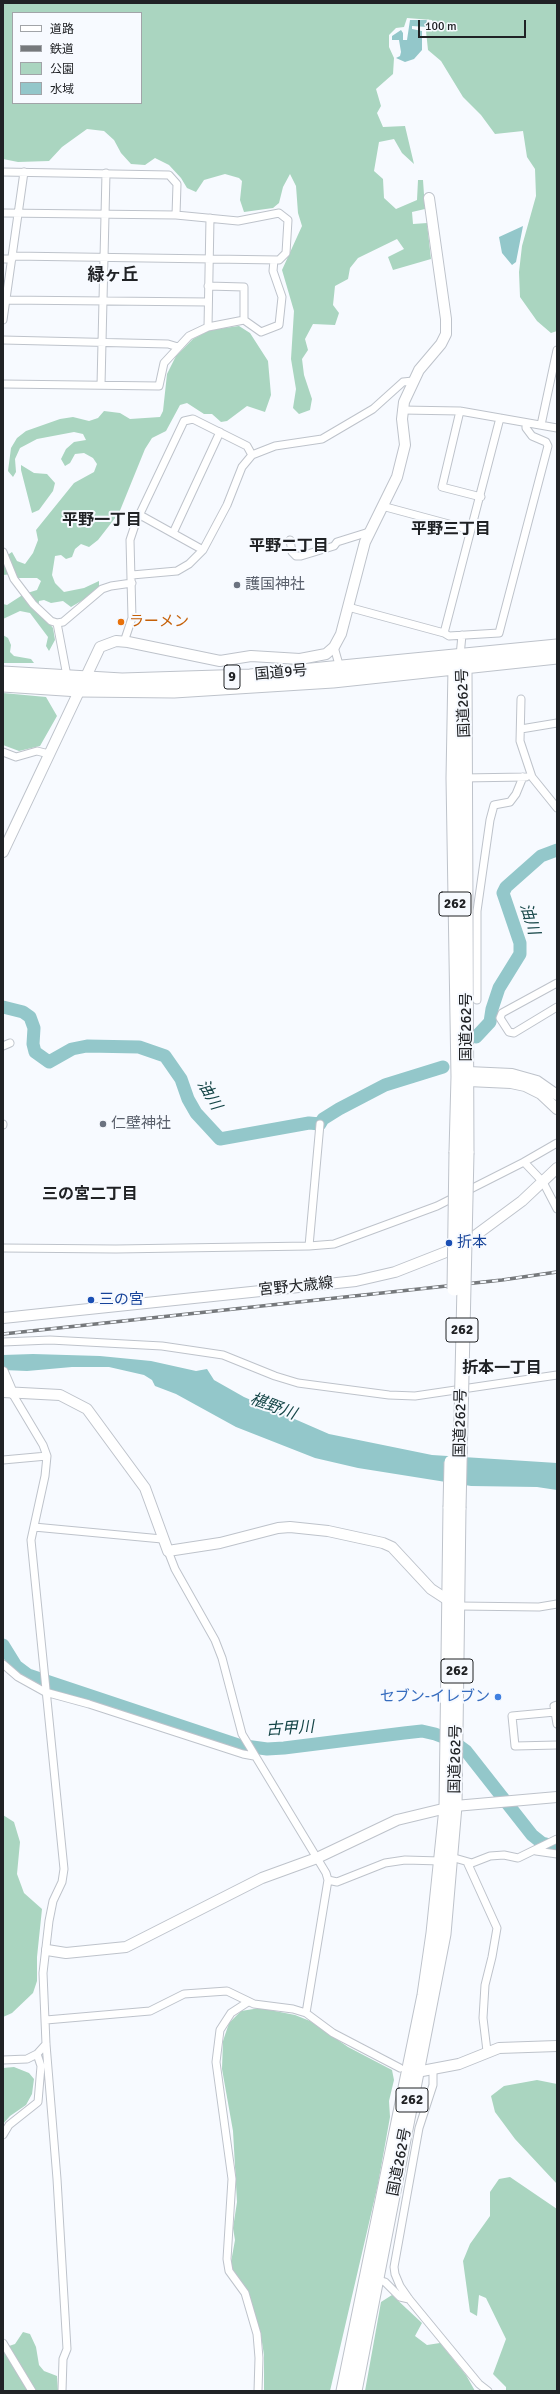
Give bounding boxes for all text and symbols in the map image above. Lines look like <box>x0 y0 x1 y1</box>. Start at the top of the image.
legend <box>12 12 142 104</box>
scale bar <box>420 12 528 38</box>
text: 100 m <box>425 19 457 34</box>
text: 道路 <box>50 22 74 37</box>
text: 鉄道 <box>50 42 74 57</box>
text: 公園 <box>50 62 74 77</box>
text: 水域 <box>50 82 74 97</box>
district label: 緑ヶ丘 <box>88 266 138 286</box>
district label: 平野一丁目 <box>62 511 142 531</box>
district label: 平野三丁目 <box>411 520 491 540</box>
district label: 平野二丁目 <box>249 537 329 557</box>
place label: 護国神社 <box>245 576 305 594</box>
marker: 護国神社 <box>232 580 242 590</box>
place label: ラーメン <box>129 613 189 631</box>
marker: ラーメン <box>116 617 126 627</box>
street label: 国道9号 <box>254 662 308 684</box>
road number: 9 <box>224 665 240 689</box>
street label: 国道262号 <box>454 668 474 738</box>
road number: 262 <box>439 892 471 916</box>
water label: 油川 <box>515 901 543 937</box>
street label: 国道262号 <box>458 992 476 1062</box>
water label: 油川 <box>193 1076 225 1114</box>
place label: 仁壁神社 <box>111 1115 171 1133</box>
marker: 仁壁神社 <box>98 1119 108 1129</box>
district label: 三の宮二丁目 <box>42 1185 138 1205</box>
place label: 折本 <box>457 1234 487 1252</box>
marker: 折本 <box>444 1238 454 1248</box>
street label: 宮野大歳線 <box>258 1274 334 1300</box>
place label: 三の宮 <box>99 1291 144 1309</box>
marker: 三の宮 <box>86 1295 96 1305</box>
road number: 262 <box>446 1318 478 1342</box>
district label: 折本一丁目 <box>462 1359 542 1379</box>
street label: 国道262号 <box>451 1388 471 1458</box>
water label: 椹野川 <box>247 1390 299 1424</box>
road number: 262 <box>441 1659 473 1683</box>
place label: セブン-イレブン <box>380 1688 490 1706</box>
marker: セブン-イレブン <box>493 1692 503 1702</box>
water label: 古甲川 <box>265 1718 315 1740</box>
street label: 国道262号 <box>446 1724 466 1794</box>
road number: 262 <box>396 2088 428 2112</box>
street label: 国道262号 <box>385 2126 415 2198</box>

